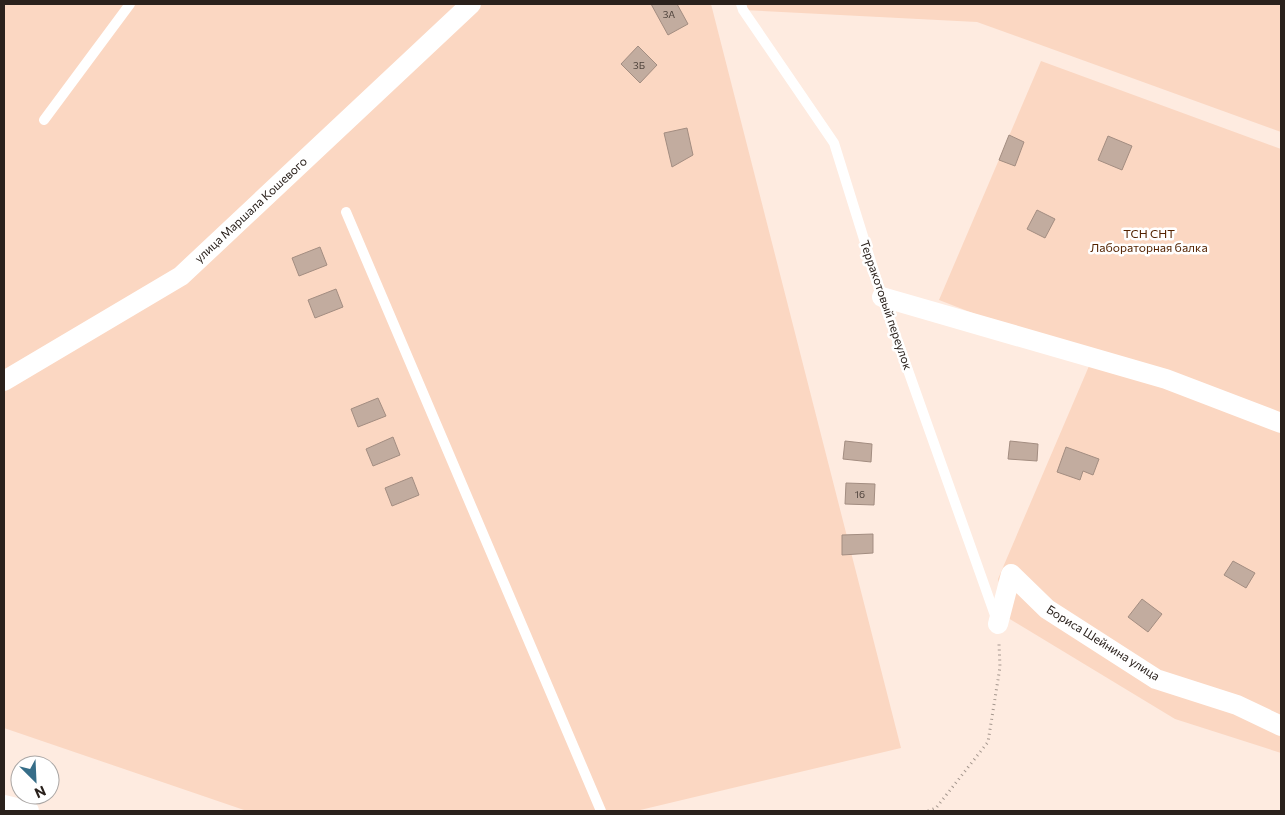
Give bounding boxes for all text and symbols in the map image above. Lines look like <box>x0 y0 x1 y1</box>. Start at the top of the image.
house number: 3А <box>663 8 675 20</box>
house number: 3Б <box>633 59 645 71</box>
street label: улица Маршала Кошевого <box>191 154 309 265</box>
park label: ТСН СНТ Лабораторная балка <box>1090 226 1208 254</box>
street label: Терракотовый переулок <box>858 238 916 372</box>
house number: 16 <box>855 488 865 500</box>
street label: Бориса Шейнина улица <box>1044 602 1163 683</box>
north arrow <box>10 755 60 805</box>
text: N <box>32 782 49 802</box>

